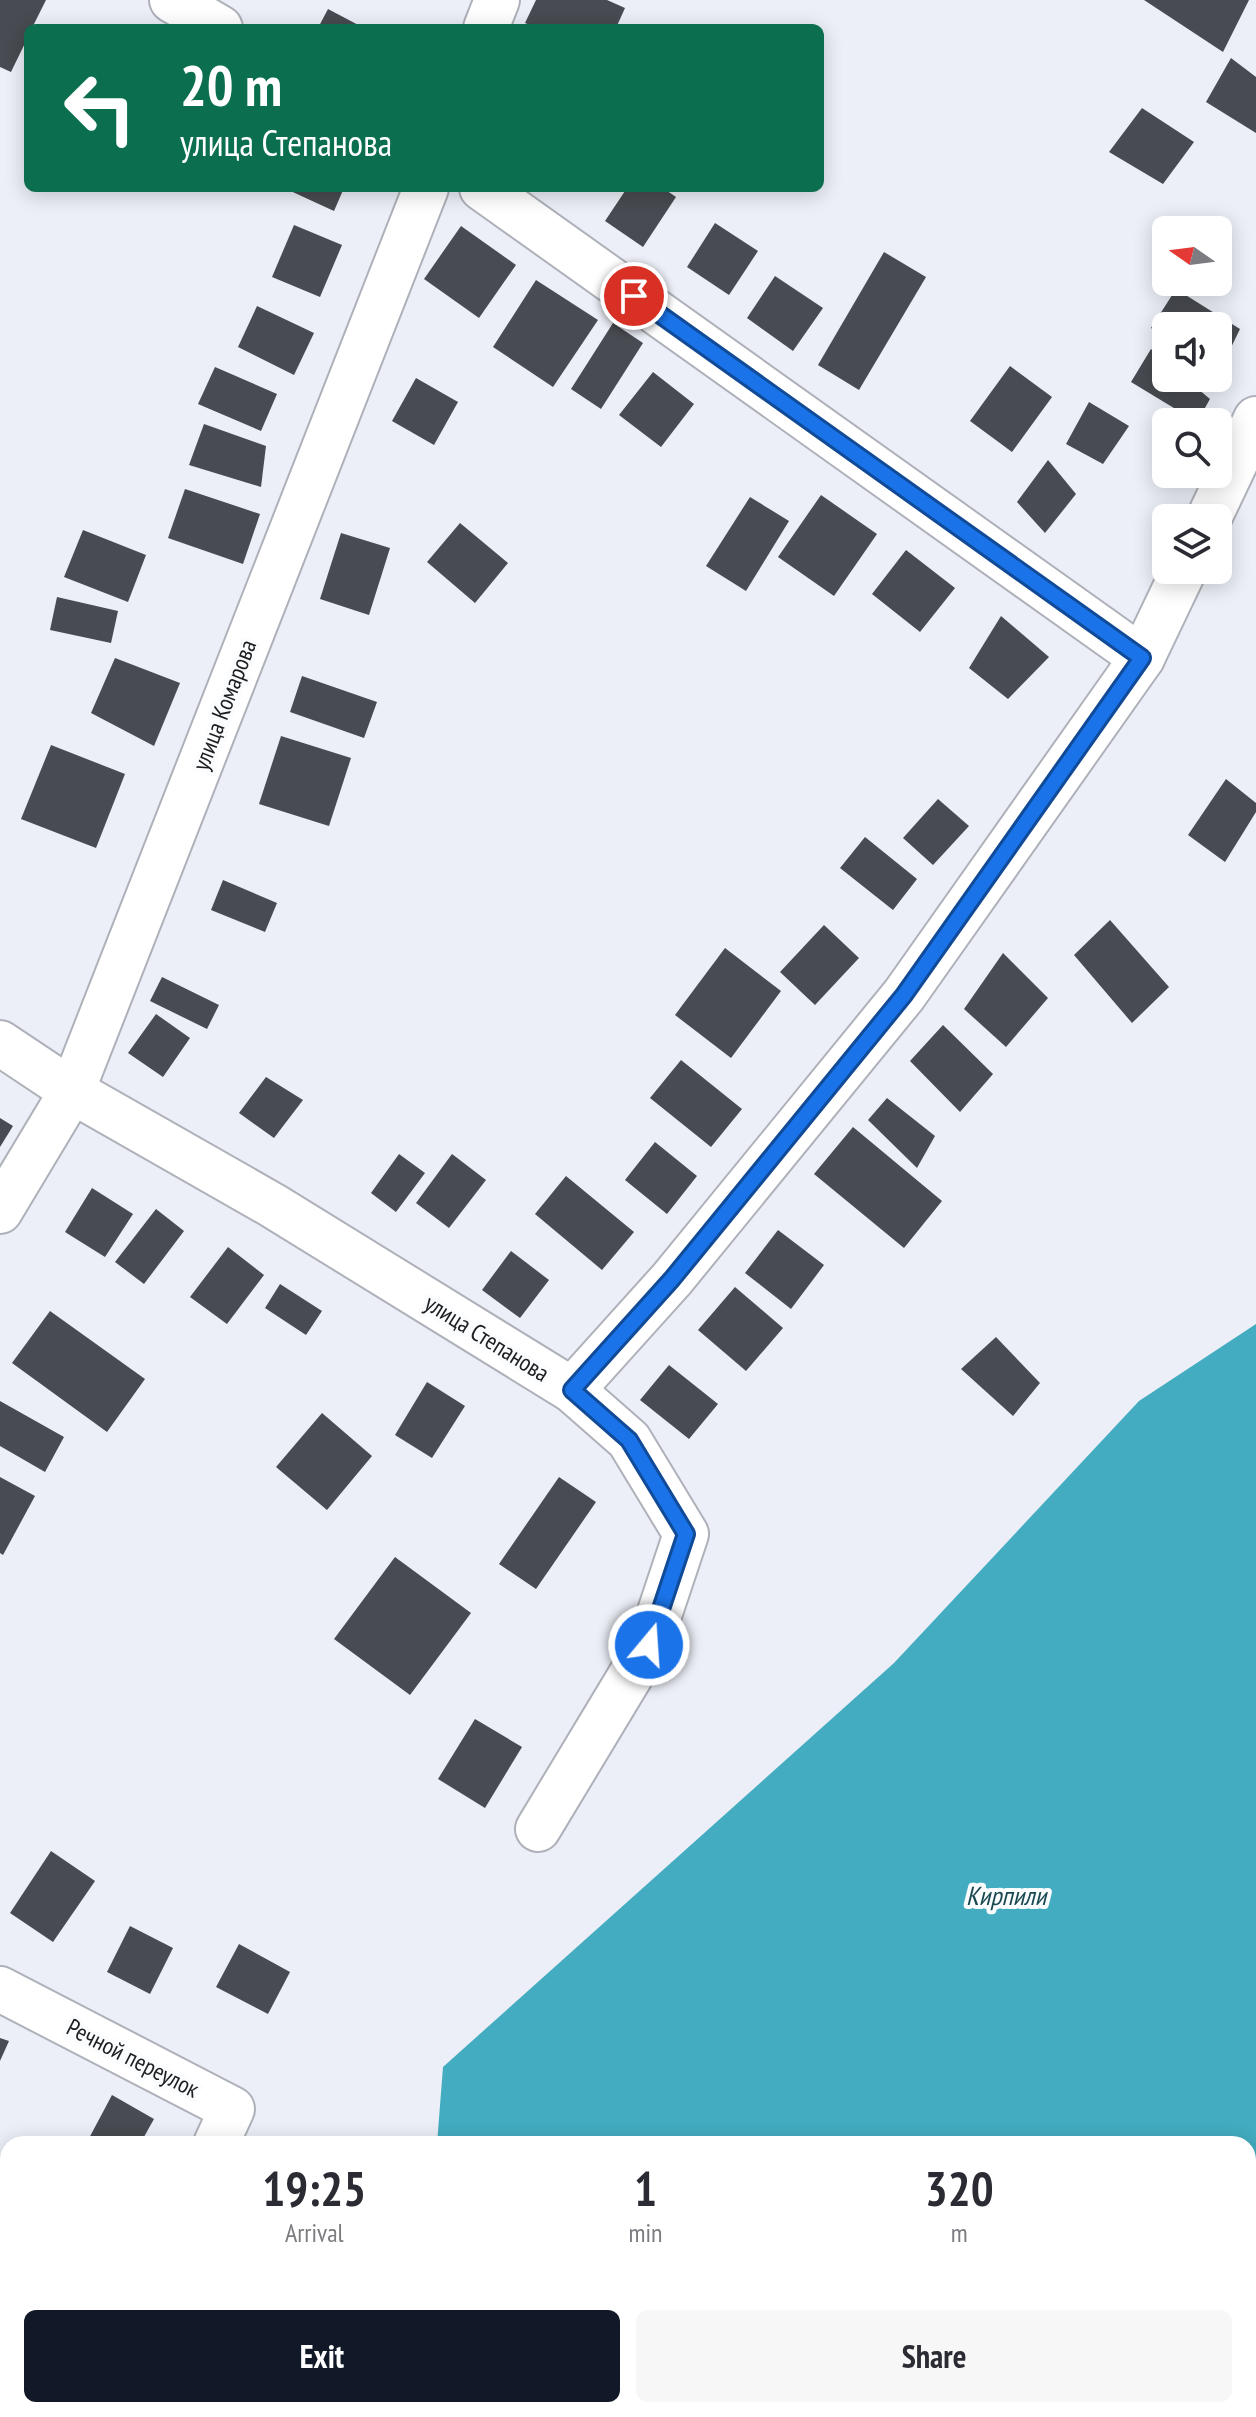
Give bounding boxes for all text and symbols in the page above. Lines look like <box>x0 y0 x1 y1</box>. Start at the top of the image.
text: 20 m <box>180 49 282 121</box>
icon: left <box>48 56 152 160</box>
text: улица Степанова <box>180 119 392 166</box>
north arrow <box>1152 216 1232 296</box>
map controls <box>1152 216 1232 584</box>
pin <box>600 262 668 330</box>
icon: arrive <box>612 274 656 318</box>
button: sound <box>1152 312 1232 392</box>
button: search <box>1152 408 1232 488</box>
button: layers <box>1152 504 1232 584</box>
street label: улица Комарова <box>185 635 263 775</box>
street label: улица Степанова <box>419 1287 555 1389</box>
position arrow <box>607 1603 691 1687</box>
water label: Кирпили <box>966 1879 1049 1912</box>
street label: Речной переулок <box>62 2011 205 2105</box>
text: 19:25 <box>262 2157 366 2219</box>
text: 1 <box>634 2157 657 2219</box>
text: 320 <box>925 2157 994 2219</box>
text: Arrival <box>285 2216 344 2249</box>
text: min <box>628 2216 662 2249</box>
text: m <box>951 2216 968 2249</box>
button: Exit <box>24 2310 620 2402</box>
button: Share <box>636 2310 1232 2402</box>

